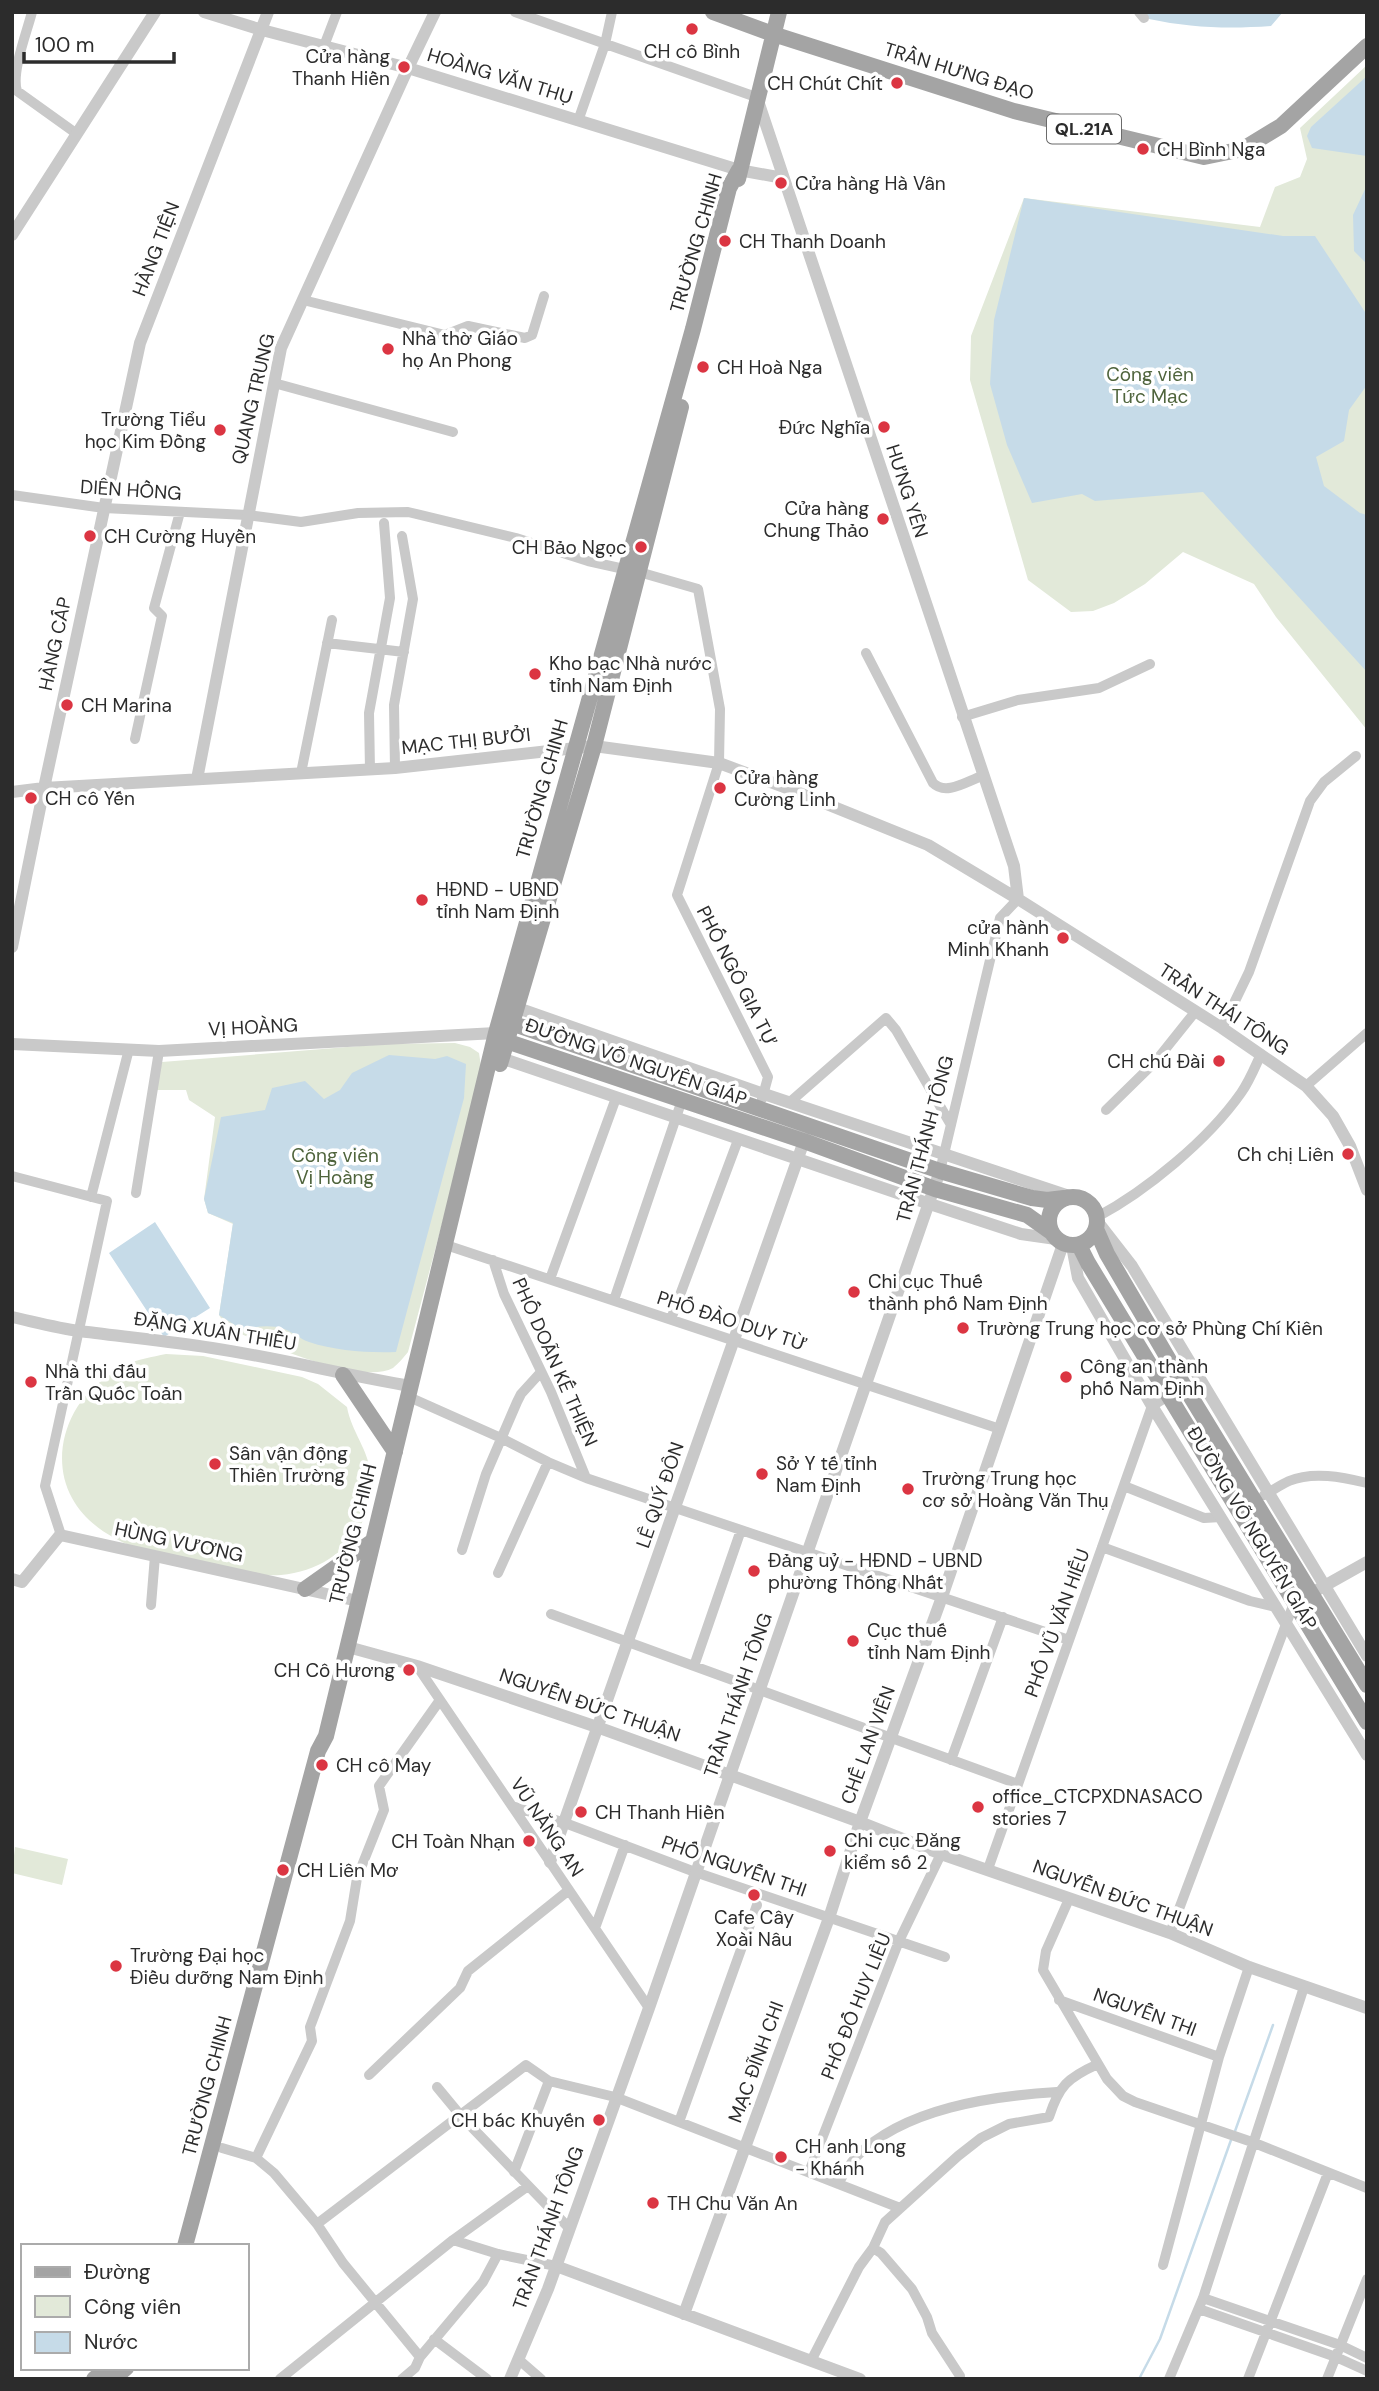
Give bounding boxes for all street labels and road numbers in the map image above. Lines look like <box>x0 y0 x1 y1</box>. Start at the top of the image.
street label: TRẦN HƯNG ĐẠO <box>881 36 1037 106</box>
street label: HOÀNG VĂN THỤ <box>424 42 576 110</box>
road number: QL.21A <box>1047 114 1121 144</box>
street label: TRƯỜNG CHINH <box>664 170 728 316</box>
street label: HÀNG TIỆN <box>127 198 185 300</box>
street label: QUANG TRUNG <box>226 331 280 467</box>
street label: HƯNG YÊN <box>880 441 934 541</box>
street label: DIÊN HỒNG <box>79 474 183 506</box>
street label: HÀNG CẤP <box>33 595 77 693</box>
street label: TRƯỜNG CHINH <box>510 716 574 862</box>
street label: MẠC THỊ BƯỞI <box>400 722 532 760</box>
street label: PHỐ NGÔ GIA TỰ <box>691 902 783 1050</box>
street label: TRẦN THÁI TÔNG <box>1154 957 1294 1061</box>
street label: VỊ HOÀNG <box>207 1012 299 1042</box>
street label: ĐƯỜNG VÕ NGUYÊN GIÁP <box>522 1012 750 1112</box>
street label: TRẦN THÁNH TÔNG <box>891 1053 959 1225</box>
street label: PHỐ DOÃN KẾ THIỆN <box>507 1274 603 1450</box>
street label: PHỐ ĐÀO DUY TỪ <box>654 1285 810 1357</box>
street label: ĐẶNG XUÂN THIỀU <box>132 1306 298 1356</box>
street label: ĐƯỜNG VÕ NGUYÊN GIÁP <box>1181 1422 1323 1634</box>
street label: LÊ QUÝ ĐÔN <box>630 1439 690 1551</box>
street label: TRƯỜNG CHINH <box>323 1461 383 1607</box>
street label: HÙNG VƯƠNG <box>112 1516 246 1568</box>
street label: PHỐ VŨ VĂN HIẾU <box>1019 1545 1095 1701</box>
street label: TRẦN THÁNH TÔNG <box>698 1609 778 1781</box>
street label: NGUYỄN ĐỨC THUẬN <box>496 1662 684 1748</box>
street label: CHẾ LAN VIÊN <box>835 1682 901 1808</box>
street label: VŨ NĂNG AN <box>505 1773 589 1881</box>
street label: PHỐ NGUYỄN THI <box>658 1829 810 1903</box>
street label: NGUYỄN ĐỨC THUẬN <box>1029 1854 1217 1942</box>
street label: PHỐ ĐỖ HUY LIÊU <box>815 1929 897 2083</box>
street label: NGUYỄN THI <box>1090 1982 1200 2042</box>
street label: MẠC ĐĨNH CHI <box>722 1998 790 2126</box>
street label: TRƯỜNG CHINH <box>176 2013 238 2159</box>
street label: TRẦN THÁNH TÔNG <box>507 2143 589 2313</box>

